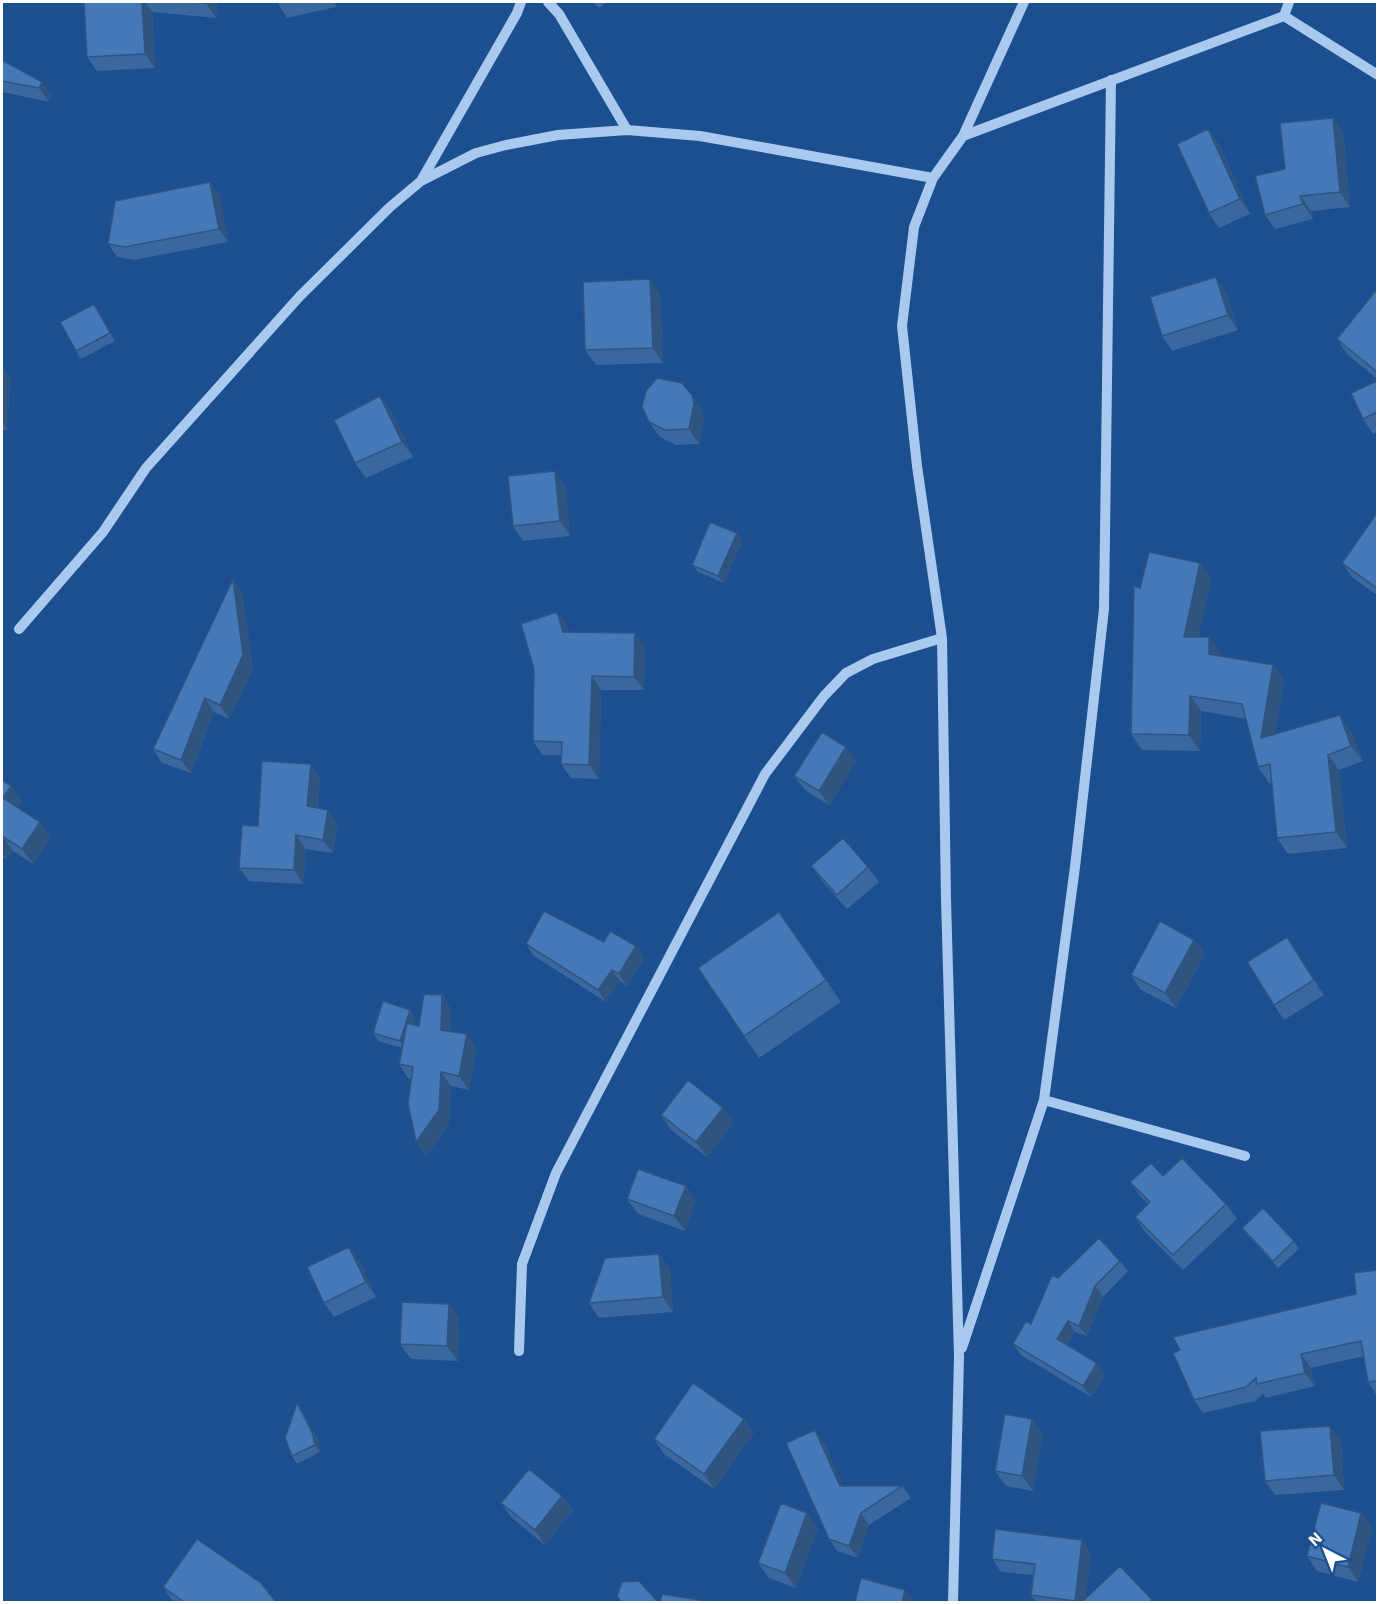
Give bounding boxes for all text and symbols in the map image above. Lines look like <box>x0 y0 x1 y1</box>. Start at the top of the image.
north arrow <box>1295 1520 1355 1580</box>
text: N <box>1304 1528 1326 1550</box>

